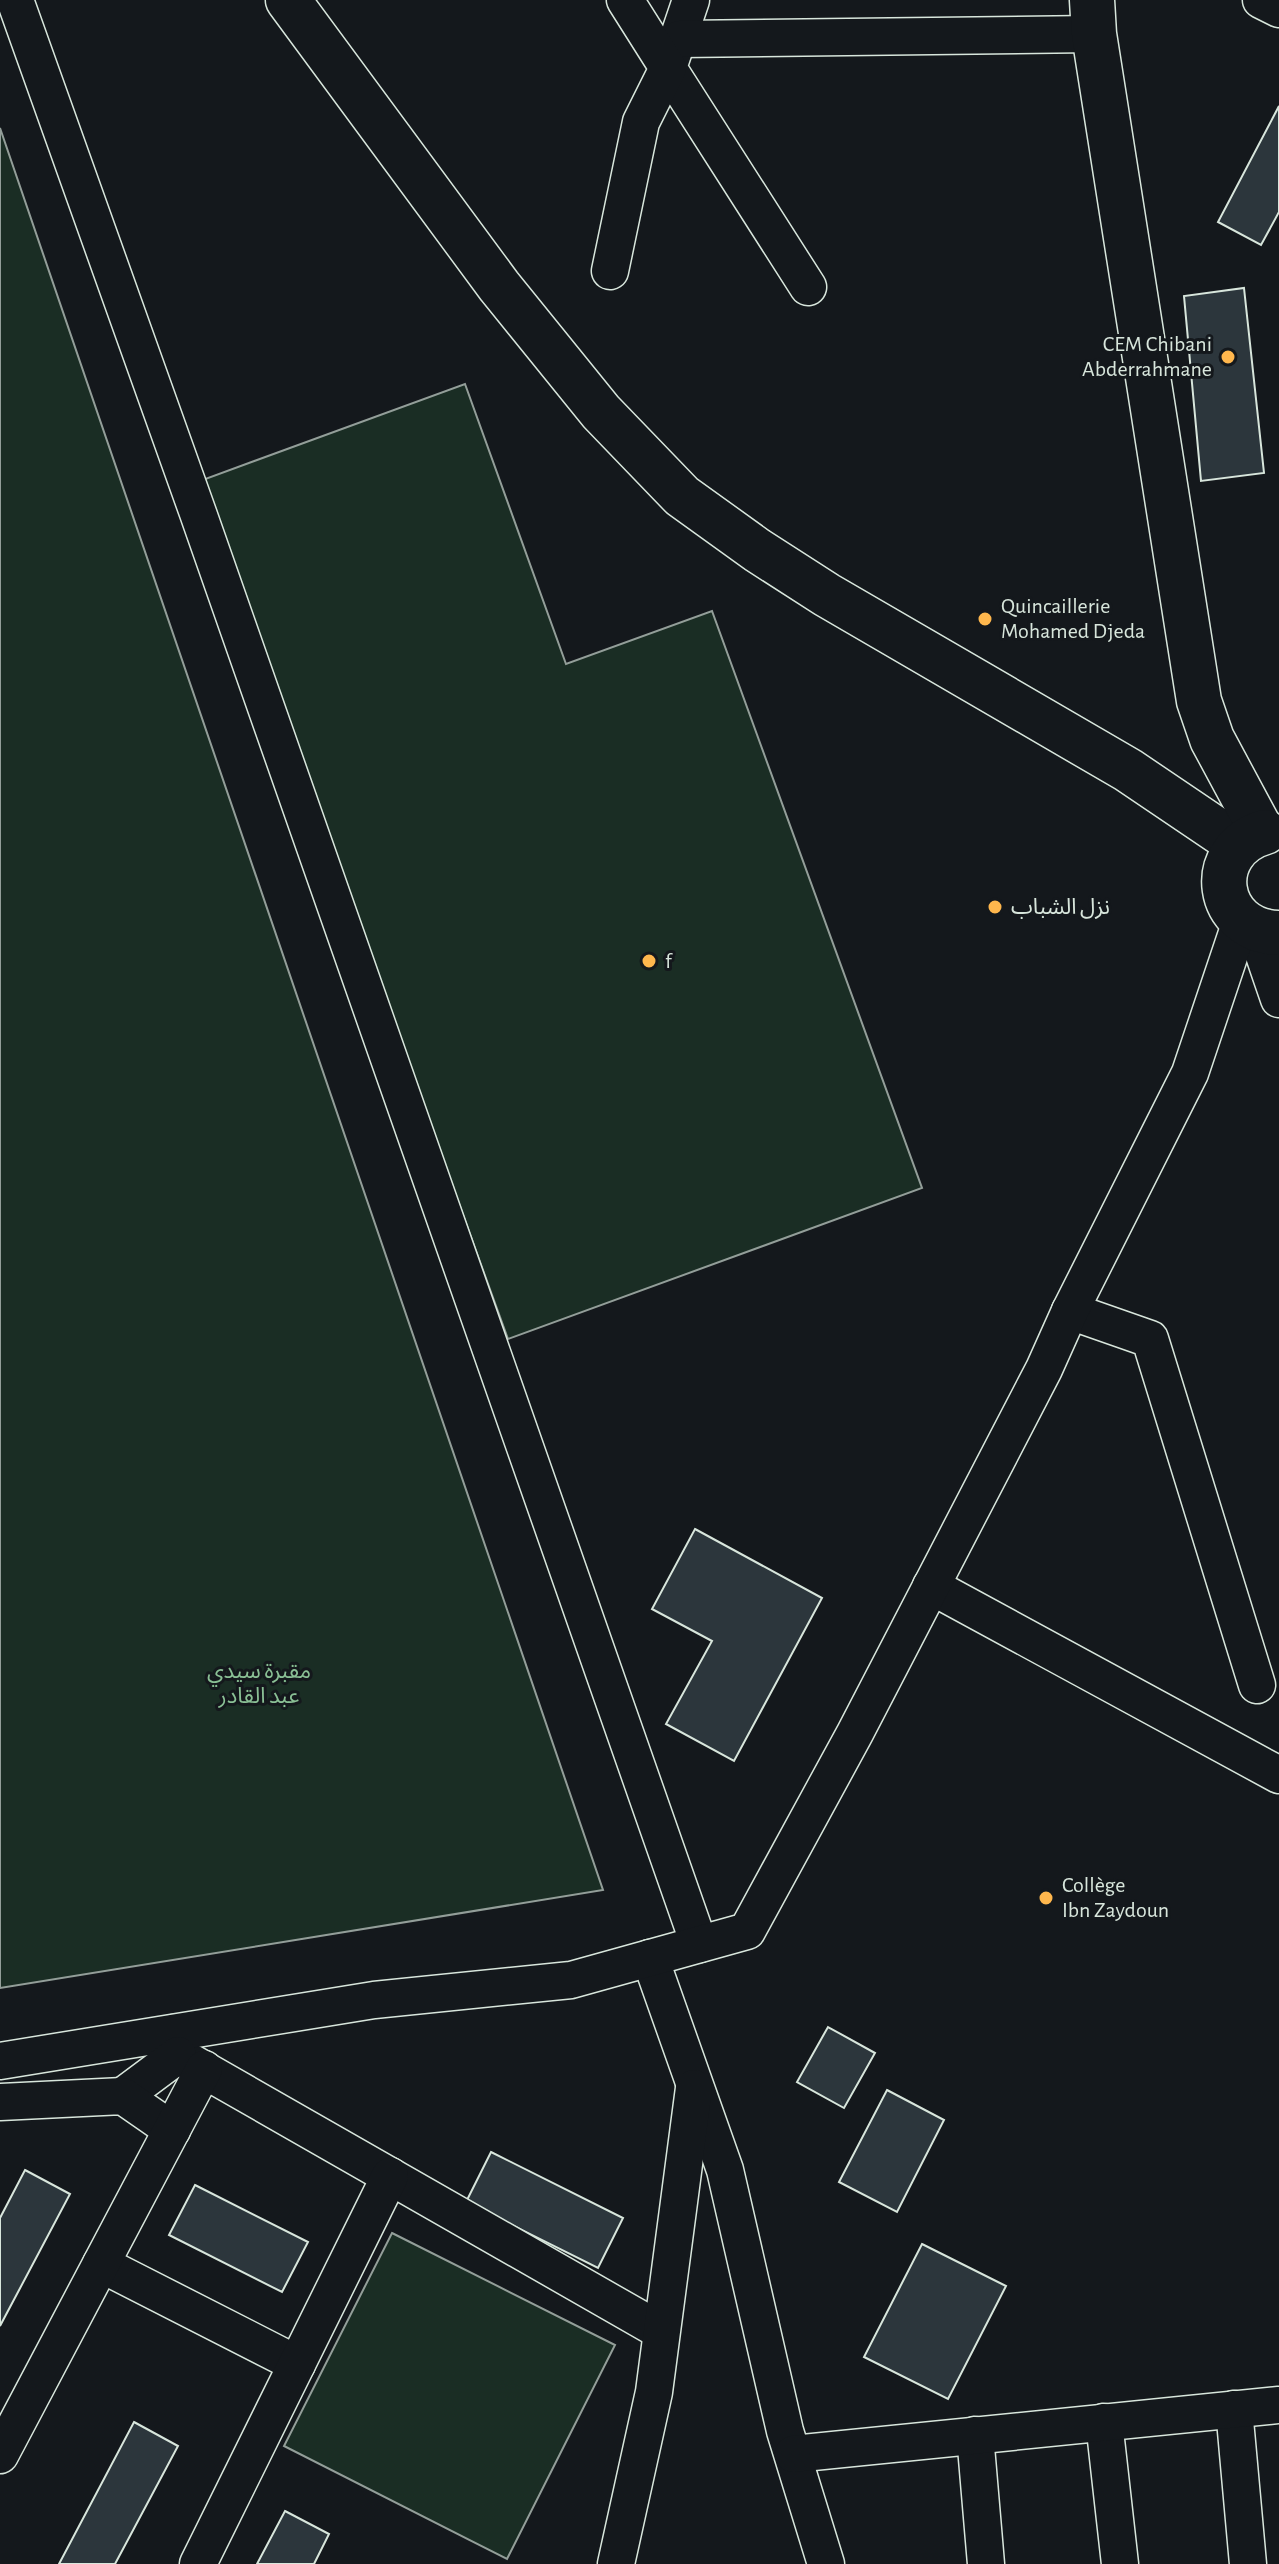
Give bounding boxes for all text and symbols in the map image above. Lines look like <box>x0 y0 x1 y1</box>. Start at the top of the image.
place label: CEM Chibani Abderrahmane <box>1082 333 1212 380</box>
marker: CEM Chibani Abderrahmane <box>1219 348 1237 366</box>
place label: Quincaillerie Mohamed Djeda <box>1001 595 1145 642</box>
marker: Quincaillerie Mohamed Djeda <box>976 610 994 628</box>
place label: نزل الشباب <box>1011 896 1110 919</box>
marker: نزل الشباب <box>986 898 1004 916</box>
place label: f <box>665 950 673 972</box>
marker: f <box>640 952 658 970</box>
park label: مقبرة سيدي عبد القادر <box>207 1660 311 1709</box>
place label: Collège Ibn Zaydoun <box>1062 1874 1169 1921</box>
marker: Collège Ibn Zaydoun <box>1037 1889 1055 1907</box>

